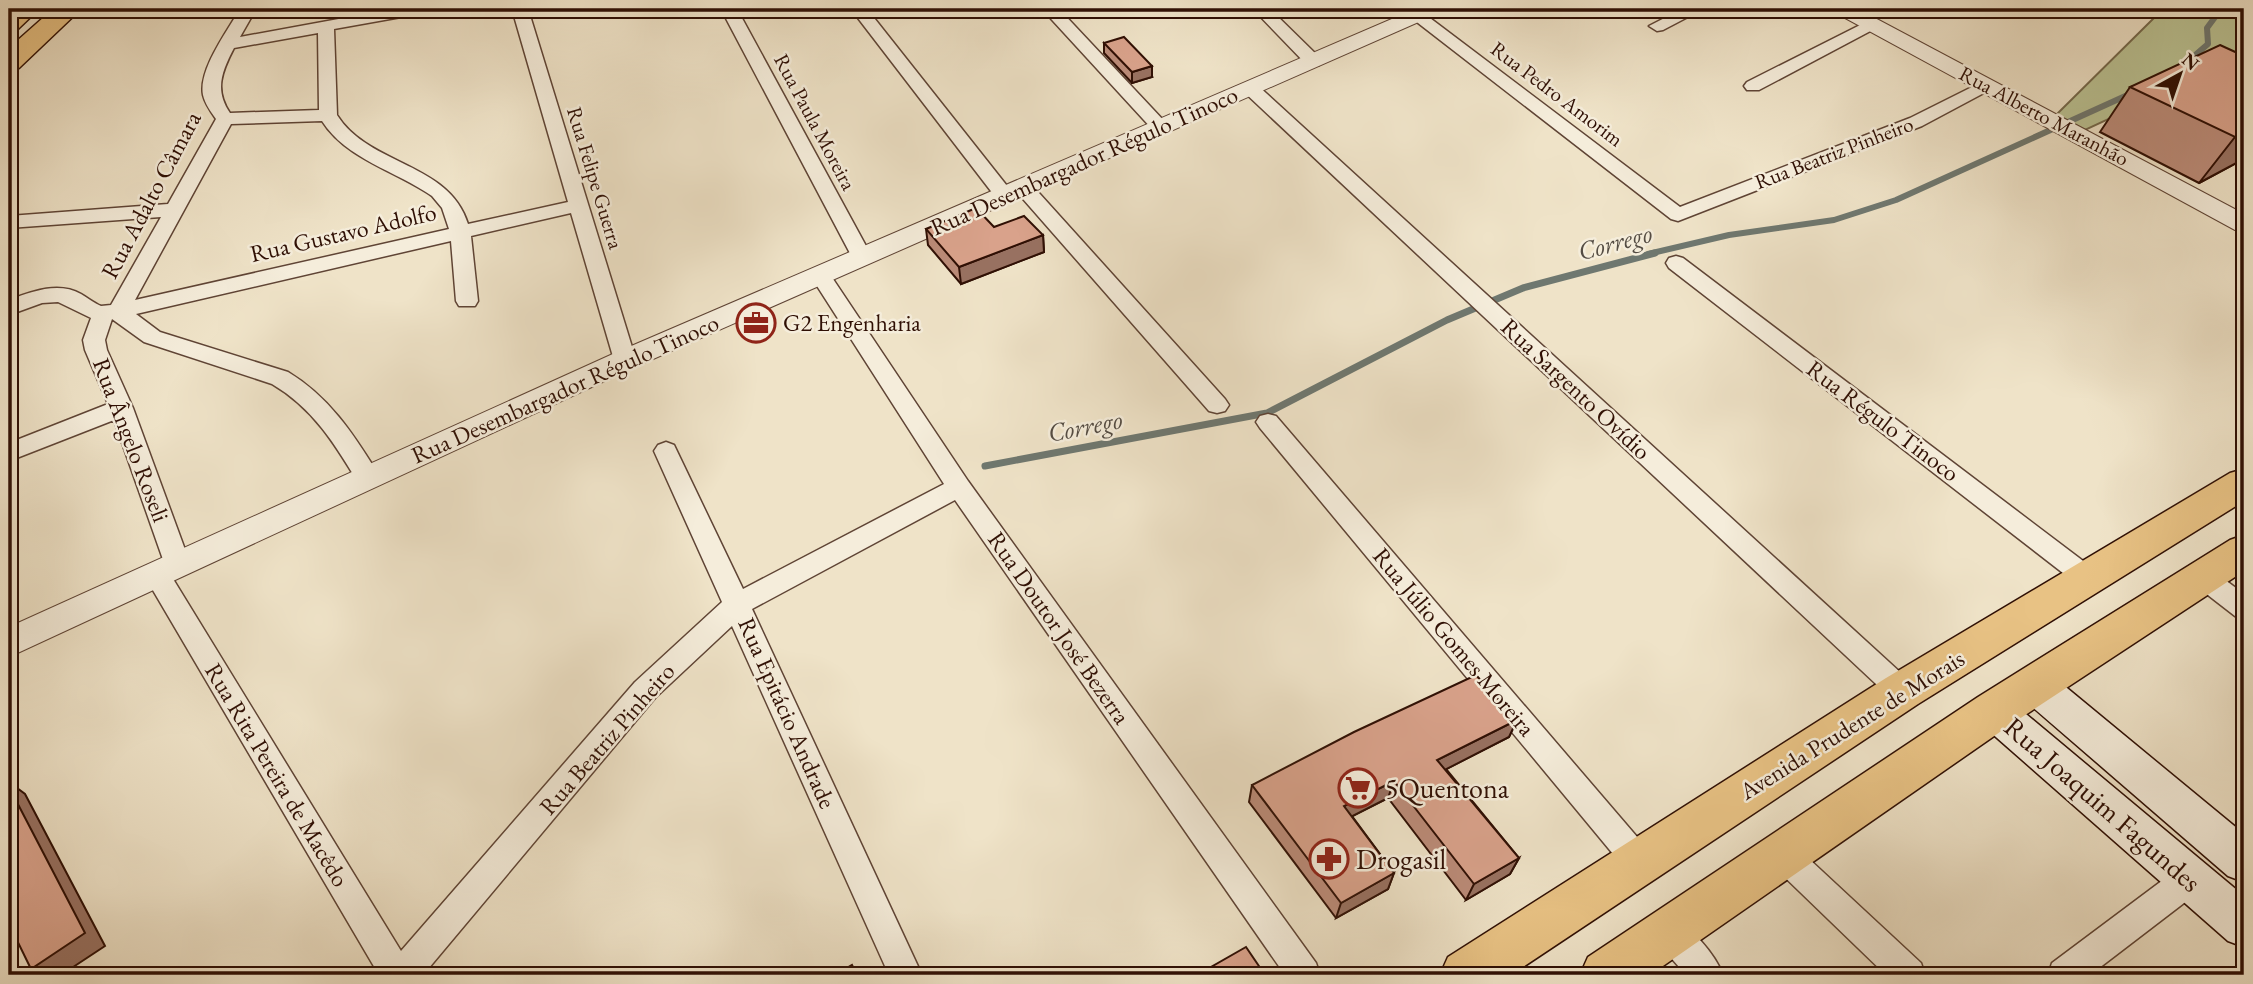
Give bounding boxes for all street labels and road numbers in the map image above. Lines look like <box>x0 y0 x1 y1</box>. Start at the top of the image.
street label: Rua Pedro Amorim <box>1486 35 1629 152</box>
street label: Rua Paula Moreira <box>768 49 863 195</box>
street label: Rua Alberto Maranhão <box>1955 59 2134 172</box>
street label: Rua Desembargador Régulo Tinoco <box>925 79 1242 243</box>
street label: Rua Felipe Guerra <box>561 103 630 253</box>
street label: Rua Adalto Câmara <box>93 105 208 284</box>
street label: Rua Beatriz Pinheiro <box>1751 110 1917 195</box>
street label: Rua Gustavo Adolfo <box>247 196 439 269</box>
street label: Rua Desembargador Régulo Tinoco <box>406 307 723 471</box>
street label: Rua Sargento Ovídio <box>1495 311 1658 466</box>
street label: Rua Ângelo Roseli <box>86 353 177 526</box>
street label: Rua Régulo Tinoco <box>1801 353 1966 488</box>
street label: Rua Doutor José Bezerra <box>981 525 1138 730</box>
street label: Rua Júlio Gomes Moreira <box>1366 541 1543 743</box>
street label: Rua Epitácio Andrade <box>731 612 844 813</box>
street label: Avenida Prudente de Morais <box>1733 643 1970 807</box>
street label: Rua Beatriz Pinheiro <box>532 656 681 821</box>
street label: Rua Rita Pereira de Macêdo <box>198 657 357 892</box>
street label: Rua Joaquim Fagundes <box>1997 709 2209 899</box>

